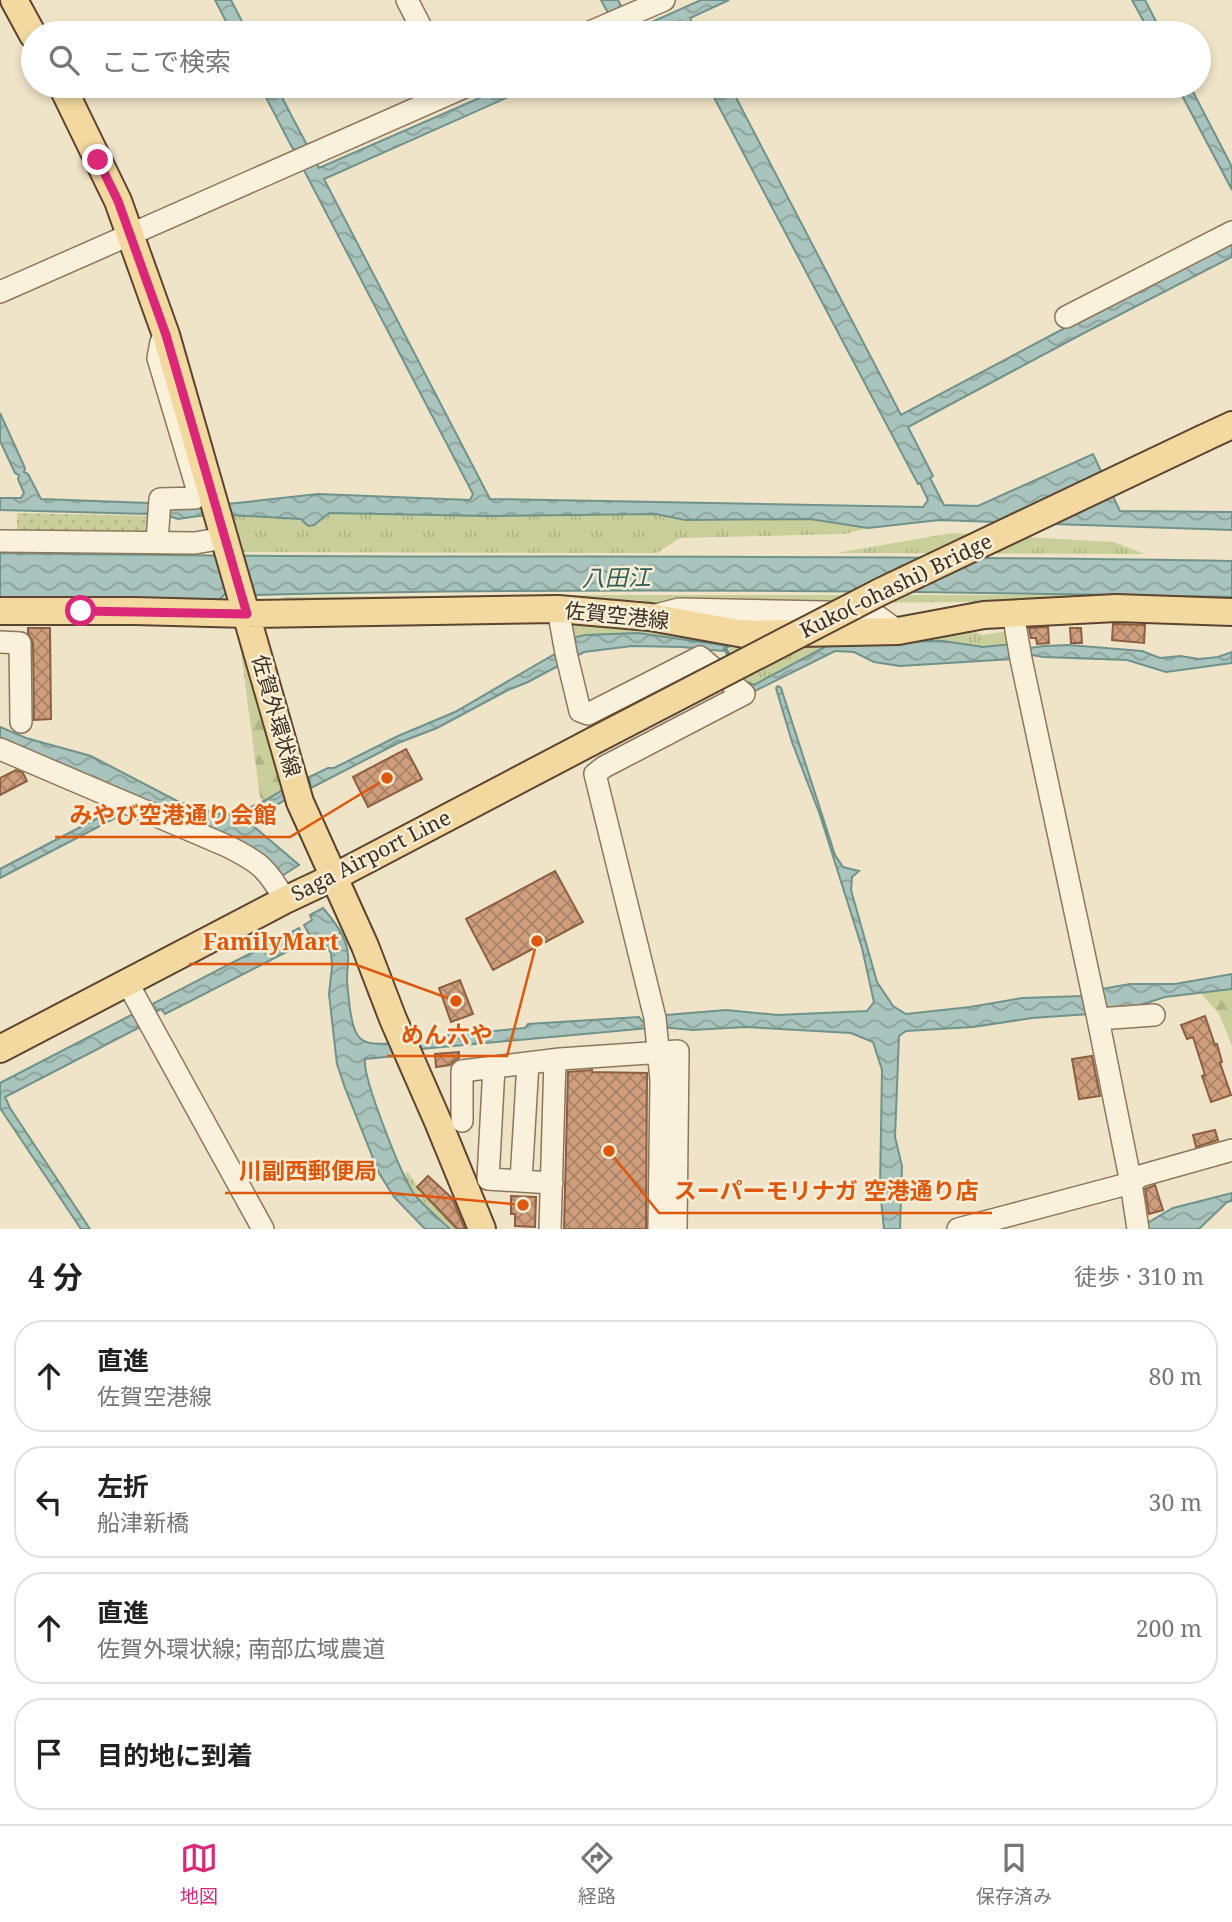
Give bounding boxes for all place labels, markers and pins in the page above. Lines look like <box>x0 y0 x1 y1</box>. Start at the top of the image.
callout: みやび空港通り会館 <box>55 793 290 837</box>
callout: FamilyMart <box>189 920 354 964</box>
callout: めん六や <box>387 1012 507 1056</box>
callout: 川副西郵便局 <box>225 1149 391 1193</box>
callout: スーパーモリナガ 空港通り店 <box>659 1169 992 1213</box>

